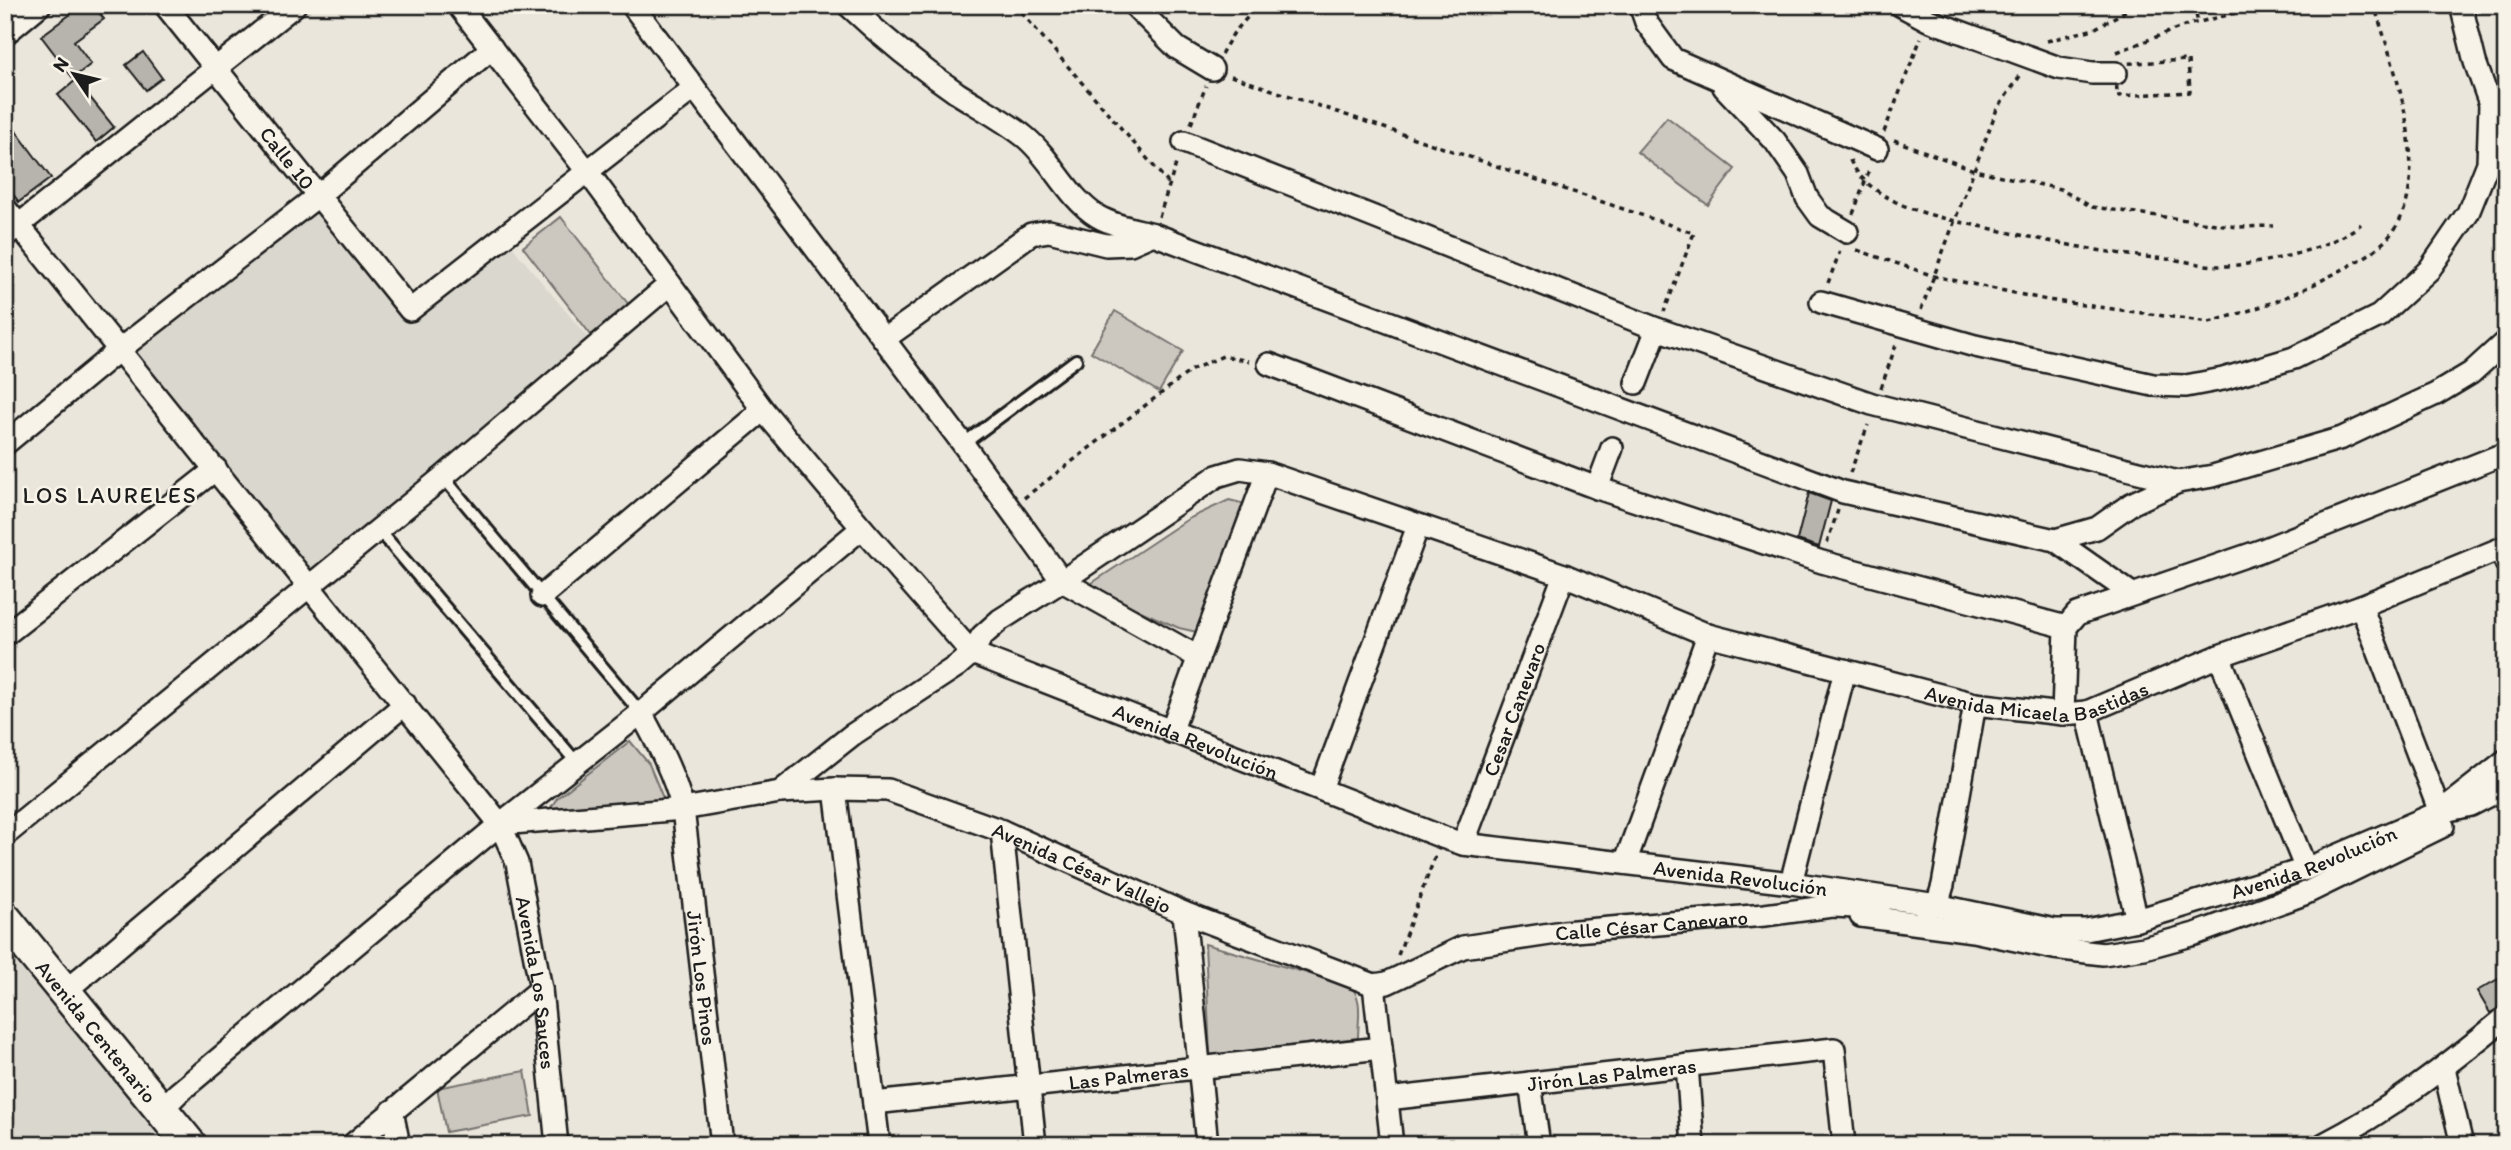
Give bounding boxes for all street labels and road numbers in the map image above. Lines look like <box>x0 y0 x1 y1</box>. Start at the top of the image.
street label: Calle 10 <box>255 121 321 194</box>
street label: Cesar Canevaro <box>1477 639 1550 780</box>
street label: Avenida Micaela Bastidas <box>1922 675 2152 727</box>
street label: Avenida Revolución <box>1110 697 1282 784</box>
street label: Avenida César Vallejo <box>989 816 1176 918</box>
street label: Avenida Revolución <box>2228 819 2400 904</box>
street label: Avenida Revolución <box>1652 854 1829 901</box>
street label: Avenida Los Sauces <box>511 894 562 1070</box>
street label: Calle César Canevaro <box>1553 904 1749 946</box>
street label: Jirón Los Pinos <box>682 909 723 1047</box>
street label: Avenida Centenario <box>31 955 163 1108</box>
street label: Jirón Las Palmeras <box>1526 1052 1697 1096</box>
street label: Las Palmeras <box>1067 1056 1190 1094</box>

